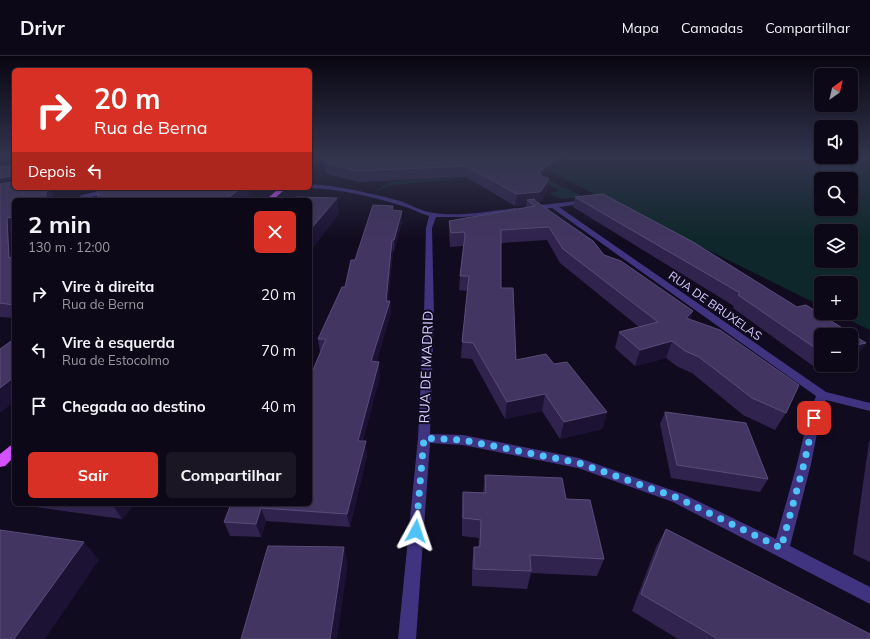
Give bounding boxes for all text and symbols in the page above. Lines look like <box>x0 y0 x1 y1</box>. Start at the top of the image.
text: Drivr <box>20 16 65 40</box>
text: Mapa <box>622 19 659 37</box>
text: Camadas <box>681 19 743 37</box>
text: Compartilhar <box>765 19 850 37</box>
north arrow <box>814 68 858 112</box>
map controls <box>814 68 858 372</box>
text: 20 m <box>94 81 160 116</box>
icon: right <box>28 84 80 136</box>
text: Rua de Berna <box>94 116 208 139</box>
button: sound <box>814 120 858 164</box>
icon: left <box>84 160 106 182</box>
text: Depois <box>28 162 76 181</box>
button: search <box>814 172 858 216</box>
text: 2 min <box>28 209 91 239</box>
button: close <box>254 211 296 253</box>
button: layers <box>814 224 858 268</box>
text: 130 m · 12:00 <box>28 239 110 255</box>
street label: RUA DE BRUXELAS <box>666 268 765 343</box>
button: + <box>814 276 858 320</box>
text: Vire à direita <box>62 277 154 296</box>
icon: right <box>28 283 50 305</box>
text: 20 m <box>261 285 296 304</box>
text: Rua de Berna <box>62 296 144 312</box>
street label: RUA DE MADRID <box>415 310 437 424</box>
button: − <box>814 328 858 372</box>
text: Vire à esquerda <box>62 333 175 352</box>
icon: left <box>28 339 50 361</box>
text: 70 m <box>261 341 296 360</box>
text: Rua de Estocolmo <box>62 352 169 368</box>
icon: arrive <box>28 395 50 417</box>
text: Chegada ao destino <box>62 397 206 416</box>
text: 40 m <box>261 397 296 416</box>
pin <box>797 401 831 435</box>
icon: arrive <box>803 407 825 429</box>
button: Sair <box>28 452 158 498</box>
button: Compartilhar <box>166 452 296 498</box>
position arrow <box>395 510 437 552</box>

